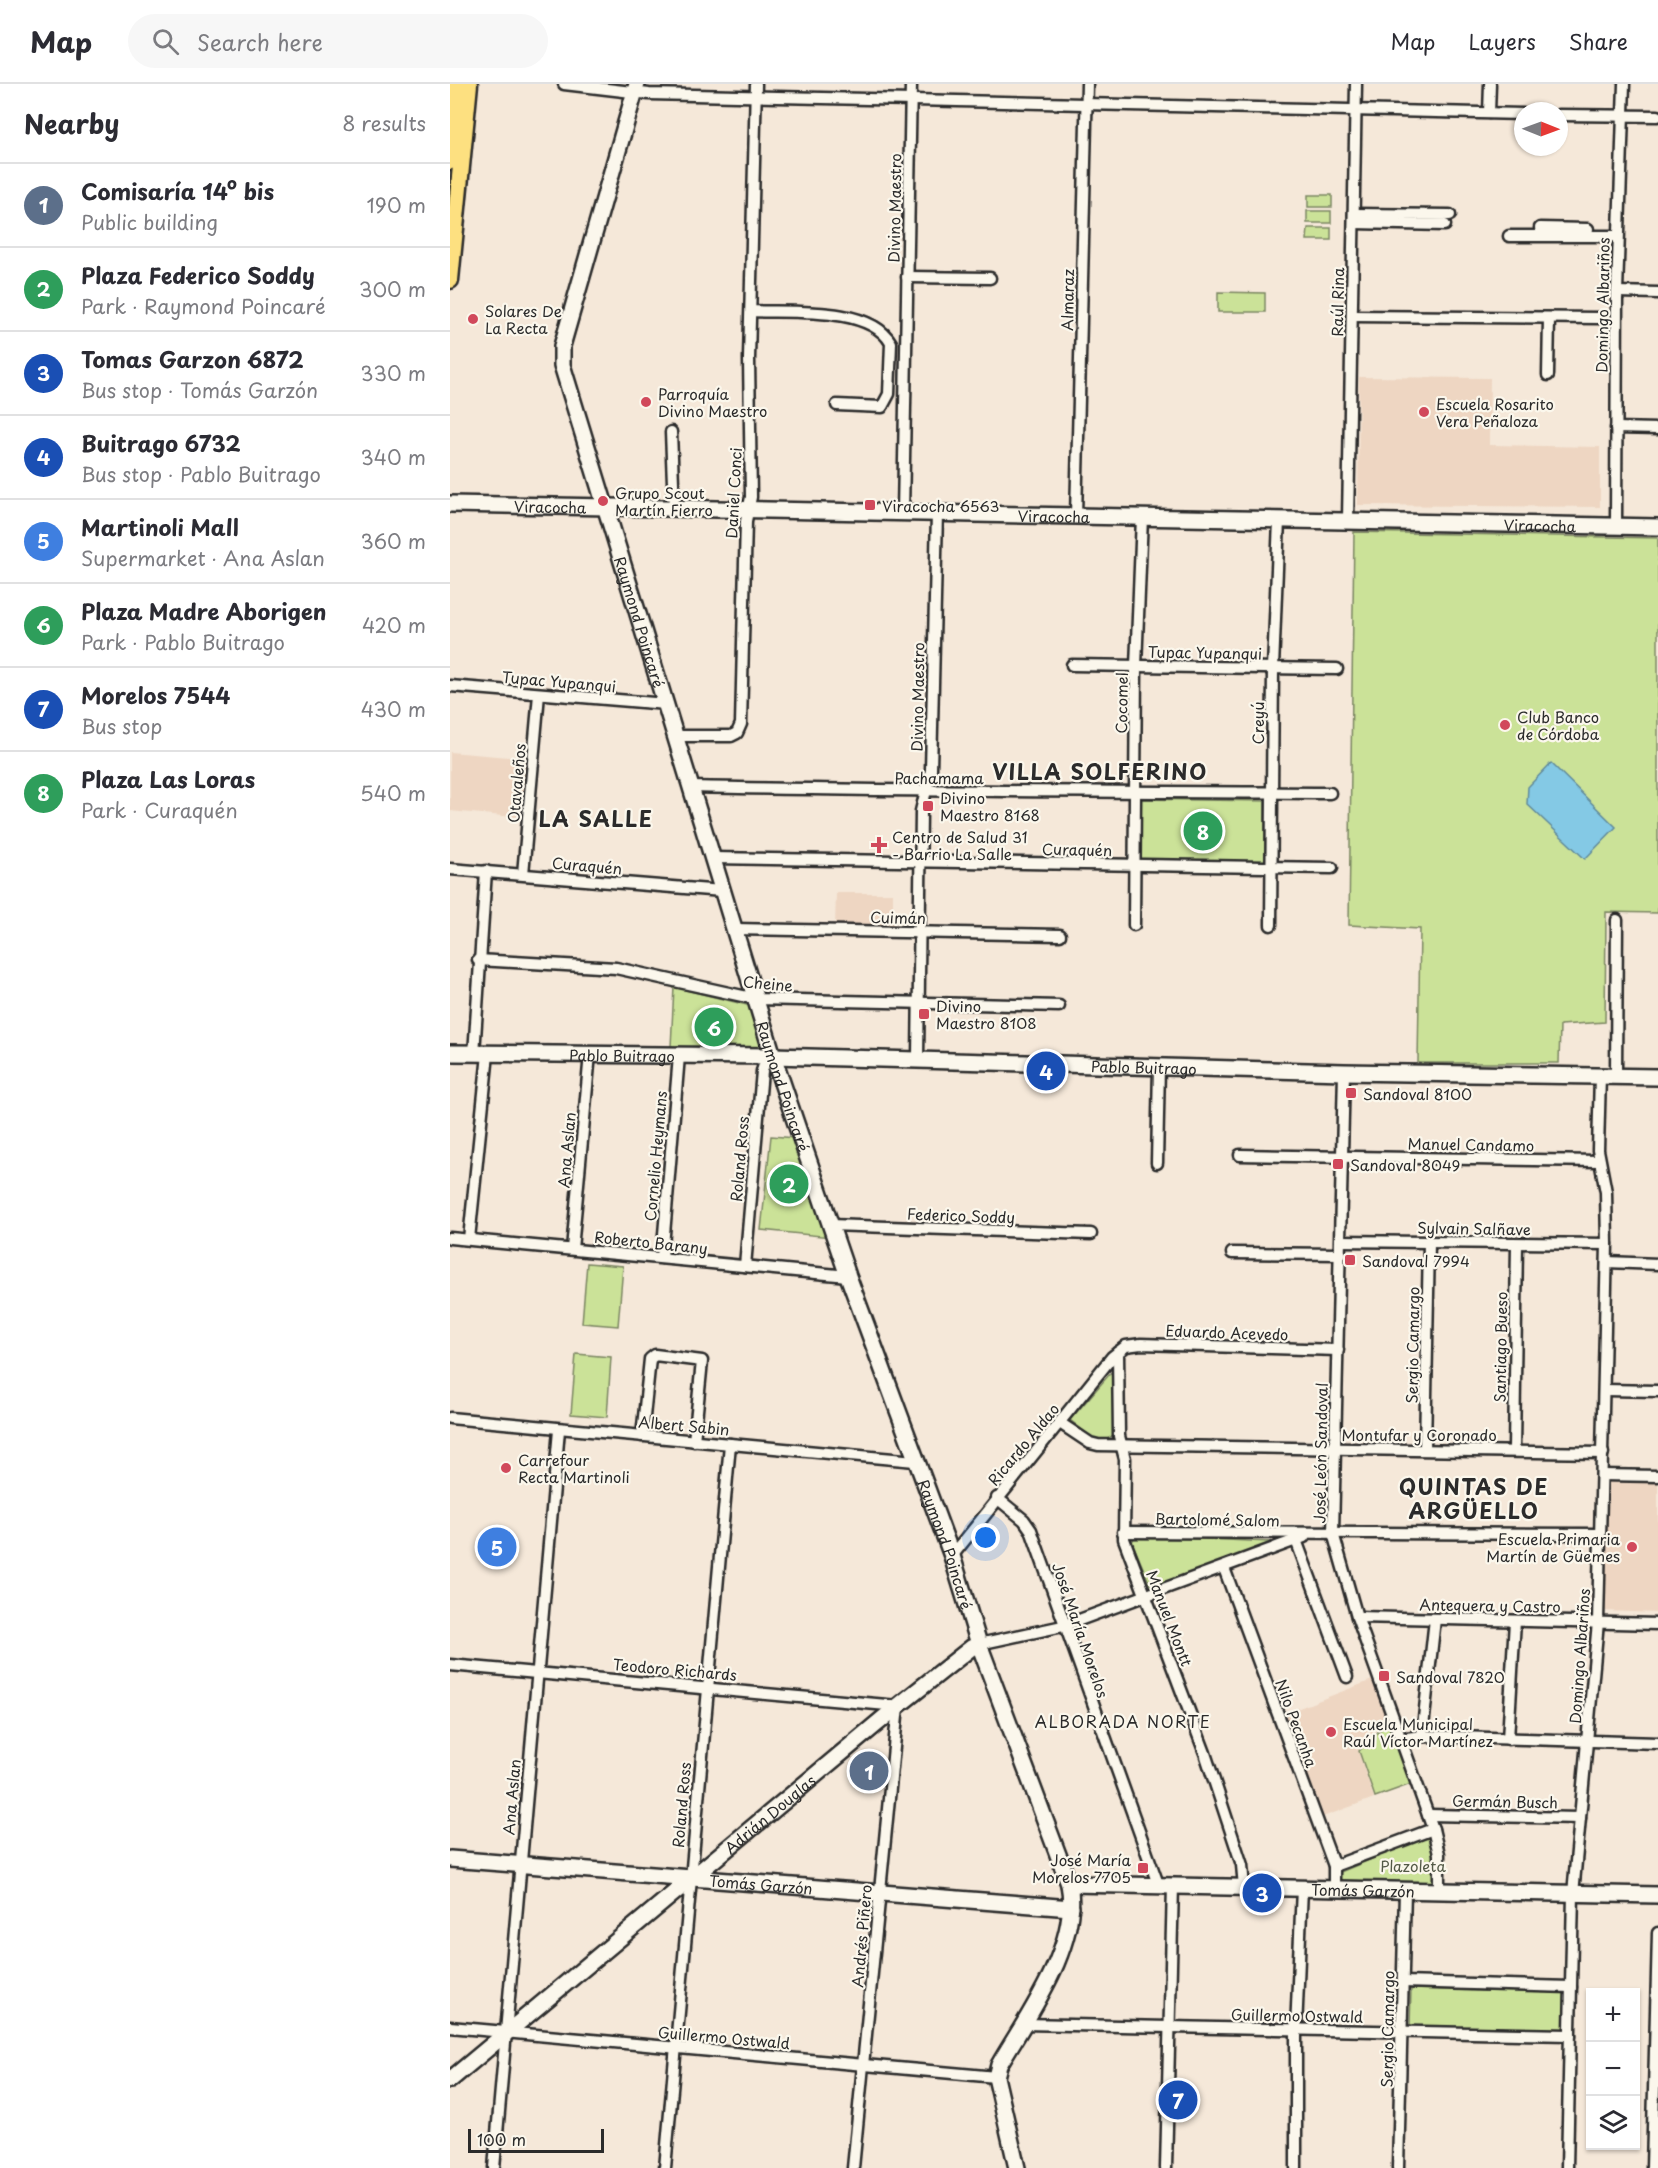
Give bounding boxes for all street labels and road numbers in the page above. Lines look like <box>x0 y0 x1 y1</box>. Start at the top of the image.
street label: Divino Maestro <box>882 153 906 263</box>
street label: Domingo Albariños <box>1589 237 1615 373</box>
street label: Raúl Rina <box>1325 267 1349 337</box>
street label: Almaraz <box>1055 269 1079 331</box>
street label: Daniel Conci <box>719 447 747 539</box>
street label: Viracocha <box>514 494 587 518</box>
street label: Viracocha <box>1017 503 1091 528</box>
street label: Viracocha <box>1503 513 1577 537</box>
street label: Raymond Poincaré <box>610 553 671 690</box>
street label: Tupac Yupanqui <box>1148 640 1262 664</box>
street label: Divino Maestro <box>905 642 929 752</box>
street label: Tupac Yupanqui <box>501 665 617 697</box>
street label: Cocomel <box>1109 672 1133 734</box>
street label: Creyú <box>1246 702 1269 744</box>
street label: Otavaleños <box>501 742 531 824</box>
street label: Pachamama <box>894 766 984 789</box>
street label: Curaquén <box>1042 837 1112 861</box>
street label: Curaquén <box>551 850 623 880</box>
street label: Cuimán <box>870 905 926 929</box>
street label: Cheine <box>742 969 794 997</box>
street label: Raymond Poincaré <box>751 1018 816 1154</box>
street label: Pablo Buitrago <box>569 1043 675 1067</box>
street label: Pablo Buitrago <box>1091 1053 1197 1079</box>
street label: Cornelio Heymans <box>638 1090 672 1222</box>
street label: Ana Aslan <box>551 1111 581 1189</box>
street label: Roland Ross <box>724 1115 754 1203</box>
street label: Manuel Candamo <box>1408 1131 1534 1157</box>
street label: Federico Soddy <box>907 1202 1015 1228</box>
street label: Sylvain Salñave <box>1417 1216 1531 1240</box>
street label: Roberto Barany <box>593 1225 709 1259</box>
street label: Sergio Camargo <box>1399 1286 1425 1404</box>
street label: Santiago Bueso <box>1488 1291 1512 1403</box>
street label: Eduardo Acevedo <box>1165 1318 1289 1346</box>
street label: José León Sandoval <box>1307 1382 1333 1524</box>
street label: Ricardo Aldao <box>982 1398 1064 1490</box>
street label: Albert Sabin <box>638 1410 730 1440</box>
street label: Montufar y Coronado <box>1341 1423 1497 1446</box>
street label: Raymond Poincaré <box>913 1476 979 1612</box>
street label: Bartolomé Salom <box>1154 1506 1280 1532</box>
street label: José María Morelos <box>1047 1559 1115 1701</box>
street label: Manuel Montt <box>1141 1567 1199 1669</box>
street label: Domingo Albariños <box>1563 1588 1595 1724</box>
street label: Antequera y Castro <box>1419 1592 1561 1618</box>
street label: Teodoro Richards <box>612 1652 738 1686</box>
street label: Nilo Pecanha <box>1270 1676 1324 1771</box>
street label: Ana Aslan <box>496 1758 526 1836</box>
street label: Roland Ross <box>666 1761 696 1849</box>
street label: Adrián Douglas <box>719 1768 820 1858</box>
street label: Germán Busch <box>1452 1789 1558 1813</box>
street label: Tomás Garzón <box>709 1868 814 1899</box>
street label: Tomás Garzón <box>1311 1877 1415 1902</box>
street label: Andrés Piñero <box>845 1884 877 1988</box>
street label: Sergio Camargo <box>1374 1970 1400 2088</box>
street label: Guillermo Ostwald <box>1231 2002 1363 2028</box>
street label: Guillermo Ostwald <box>657 2020 791 2054</box>

